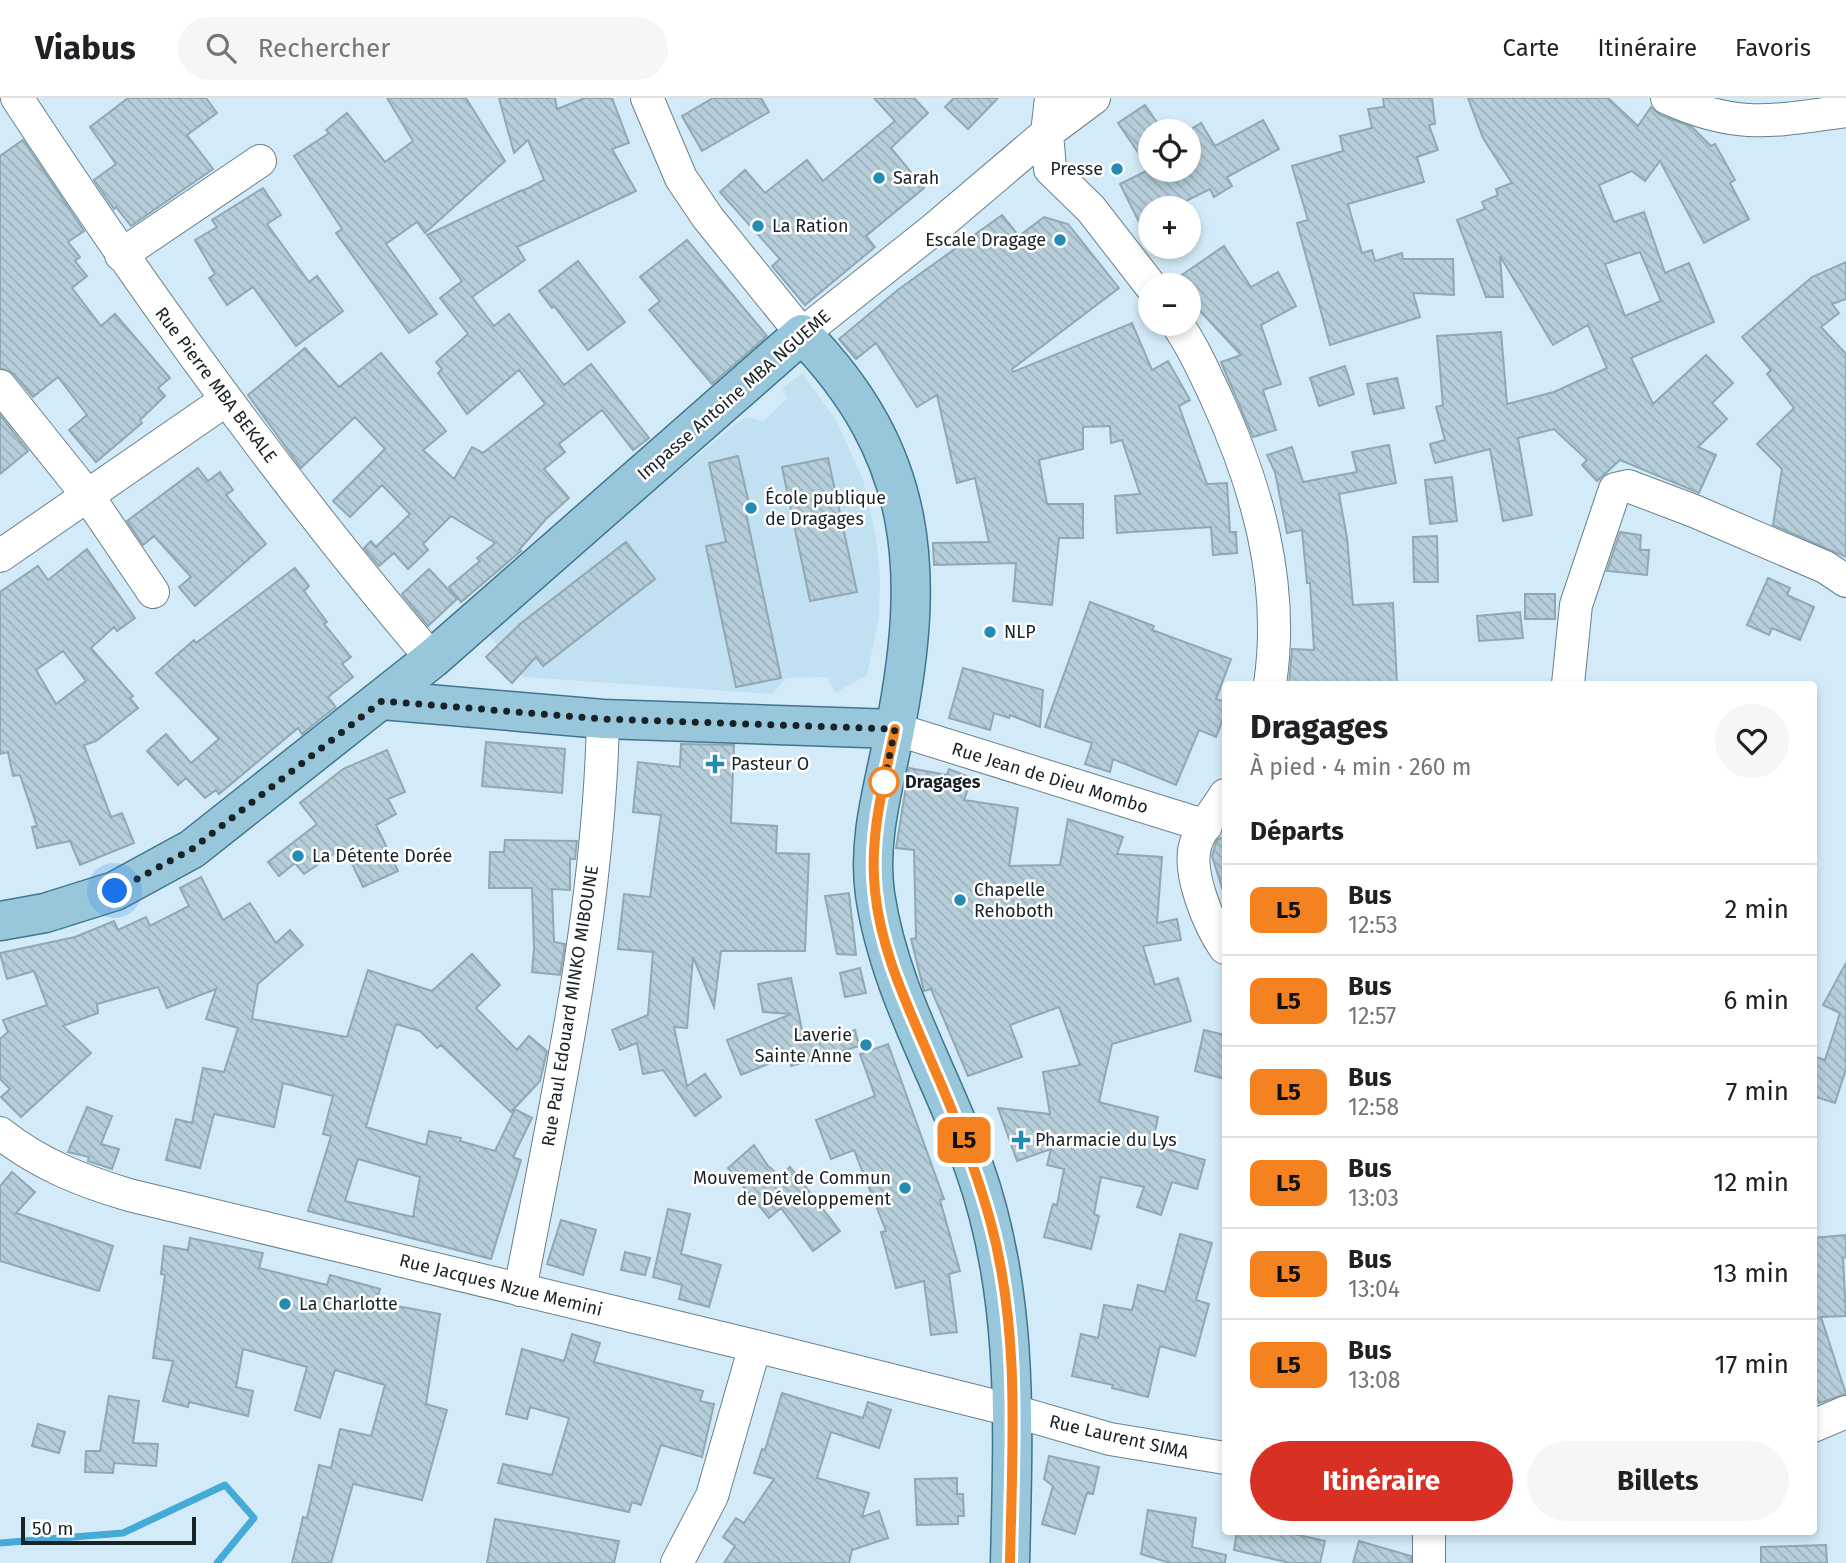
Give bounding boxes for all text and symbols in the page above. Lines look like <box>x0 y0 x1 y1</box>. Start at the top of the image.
search box <box>178 17 668 80</box>
text: Viabus <box>35 28 136 68</box>
icon: search <box>202 29 240 67</box>
text: Rechercher <box>258 33 390 64</box>
text: Carte <box>1503 34 1559 62</box>
text: Itinéraire <box>1597 34 1697 62</box>
text: Favoris <box>1735 34 1811 62</box>
map controls <box>1138 119 1201 336</box>
button: locate <box>1138 119 1201 182</box>
place label: Presse <box>1050 158 1103 180</box>
marker: Presse <box>1109 161 1125 177</box>
place label: Sarah <box>893 167 939 189</box>
marker: Sarah <box>871 170 887 186</box>
button: + <box>1138 196 1201 259</box>
place label: La Ration <box>772 215 848 237</box>
marker: La Ration <box>750 218 766 234</box>
place label: Escale Dragage <box>925 229 1046 251</box>
marker: Escale Dragage <box>1052 232 1068 248</box>
button: − <box>1138 273 1201 336</box>
street label: Rue Pierre MBA BEKALE <box>150 303 282 467</box>
street label: Impasse Antoine MBA NGUEME <box>633 305 835 485</box>
place label: École publique de Dragages <box>765 486 886 530</box>
marker: École publique de Dragages <box>743 500 759 516</box>
place label: NLP <box>1004 621 1036 643</box>
marker: NLP <box>982 624 998 640</box>
button: heart <box>1715 704 1789 778</box>
text: Dragages <box>1250 707 1388 747</box>
street label: Rue Jean de Dieu Mombo <box>949 738 1151 818</box>
place label: Pasteur O <box>731 753 809 775</box>
text: À pied · 4 min · 260 m <box>1250 753 1471 781</box>
marker: Pasteur O <box>705 754 725 774</box>
marker: Dragages <box>869 767 899 797</box>
place label: Dragages <box>905 771 981 793</box>
text: Départs <box>1250 816 1344 847</box>
place label: La Détente Dorée <box>312 845 452 867</box>
marker: La Détente Dorée <box>290 848 306 864</box>
street label: Rue Paul Edouard MINKO MIBOUNE <box>537 864 603 1148</box>
your location <box>97 873 132 908</box>
place label: Chapelle Rehoboth <box>974 879 1054 922</box>
text: Bus <box>1348 880 1391 911</box>
marker: Chapelle Rehoboth <box>952 892 968 908</box>
text: 2 min <box>1724 894 1789 925</box>
text: L5 <box>1276 896 1301 924</box>
text: 12:53 <box>1348 911 1398 939</box>
text: Bus <box>1348 971 1391 1002</box>
text: 6 min <box>1723 985 1789 1016</box>
text: L5 <box>1276 987 1301 1015</box>
text: 12:57 <box>1348 1002 1396 1030</box>
place label: Laverie Sainte Anne <box>755 1024 852 1067</box>
marker: Laverie Sainte Anne <box>858 1037 874 1053</box>
text: Bus <box>1348 1062 1391 1093</box>
text: 7 min <box>1726 1076 1789 1107</box>
text: L5 <box>1276 1078 1301 1106</box>
text: 12:58 <box>1348 1093 1399 1121</box>
line badge: L5 <box>932 1117 996 1163</box>
text: L5 <box>952 1126 976 1154</box>
place label: Pharmacie du Lys <box>1035 1129 1177 1151</box>
marker: Pharmacie du Lys <box>1013 1132 1029 1148</box>
text: Bus <box>1348 1153 1391 1184</box>
place label: Mouvement de Commun de Développement <box>693 1167 891 1210</box>
text: 12 min <box>1713 1167 1789 1198</box>
text: L5 <box>1276 1169 1301 1197</box>
marker: Mouvement de Commun de Développement <box>897 1180 913 1196</box>
text: 13:03 <box>1348 1184 1399 1212</box>
text: Bus <box>1348 1244 1391 1275</box>
street label: Rue Jacques Nzue Memini <box>397 1249 605 1321</box>
text: 13 min <box>1713 1258 1789 1289</box>
text: L5 <box>1276 1260 1301 1288</box>
text: 13:04 <box>1348 1275 1400 1303</box>
place label: La Charlotte <box>299 1293 398 1315</box>
marker: La Charlotte <box>277 1296 293 1312</box>
text: Bus <box>1348 1335 1391 1366</box>
text: 17 min <box>1714 1349 1789 1380</box>
text: L5 <box>1276 1351 1301 1379</box>
text: 13:08 <box>1348 1366 1400 1394</box>
street label: Rue Laurent SIMA <box>1047 1410 1192 1464</box>
button: Itinéraire <box>1250 1441 1513 1521</box>
button: Billets <box>1527 1441 1789 1521</box>
scale bar <box>21 1514 196 1546</box>
text: 50 m <box>32 1517 73 1540</box>

